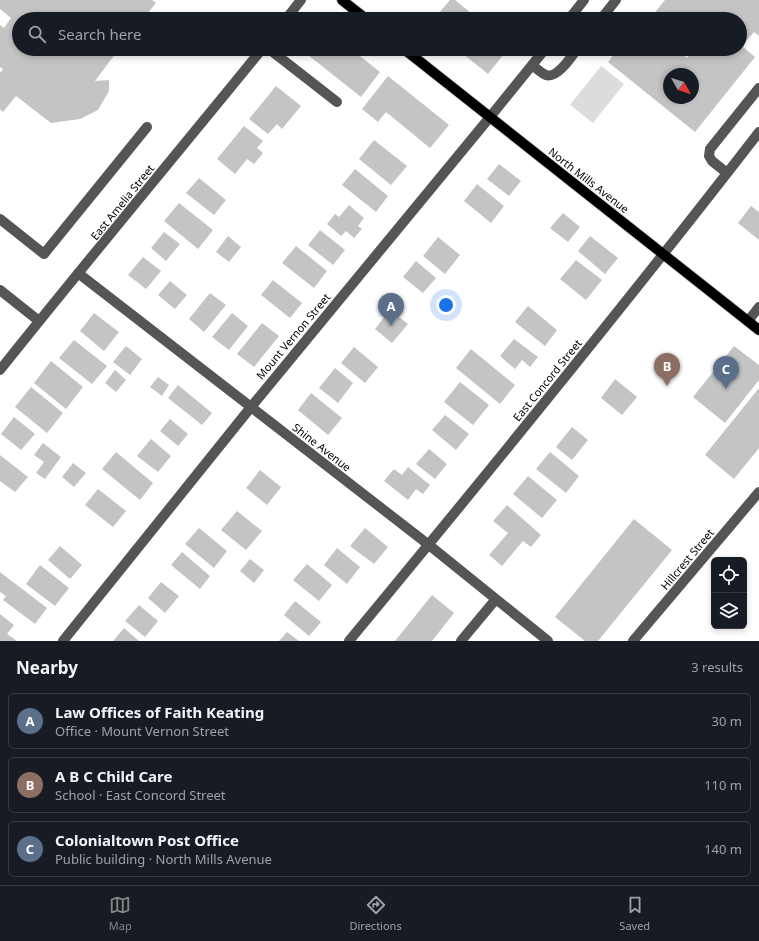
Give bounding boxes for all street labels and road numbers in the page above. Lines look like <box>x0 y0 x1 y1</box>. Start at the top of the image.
street label: North Mills Avenue <box>546 144 632 216</box>
street label: East Amelia Street <box>87 161 157 243</box>
street label: Mount Vernon Street <box>253 290 333 382</box>
street label: East Concord Street <box>509 336 585 424</box>
street label: Shine Avenue <box>290 419 354 475</box>
street label: Hillcrest Street <box>657 525 717 593</box>

